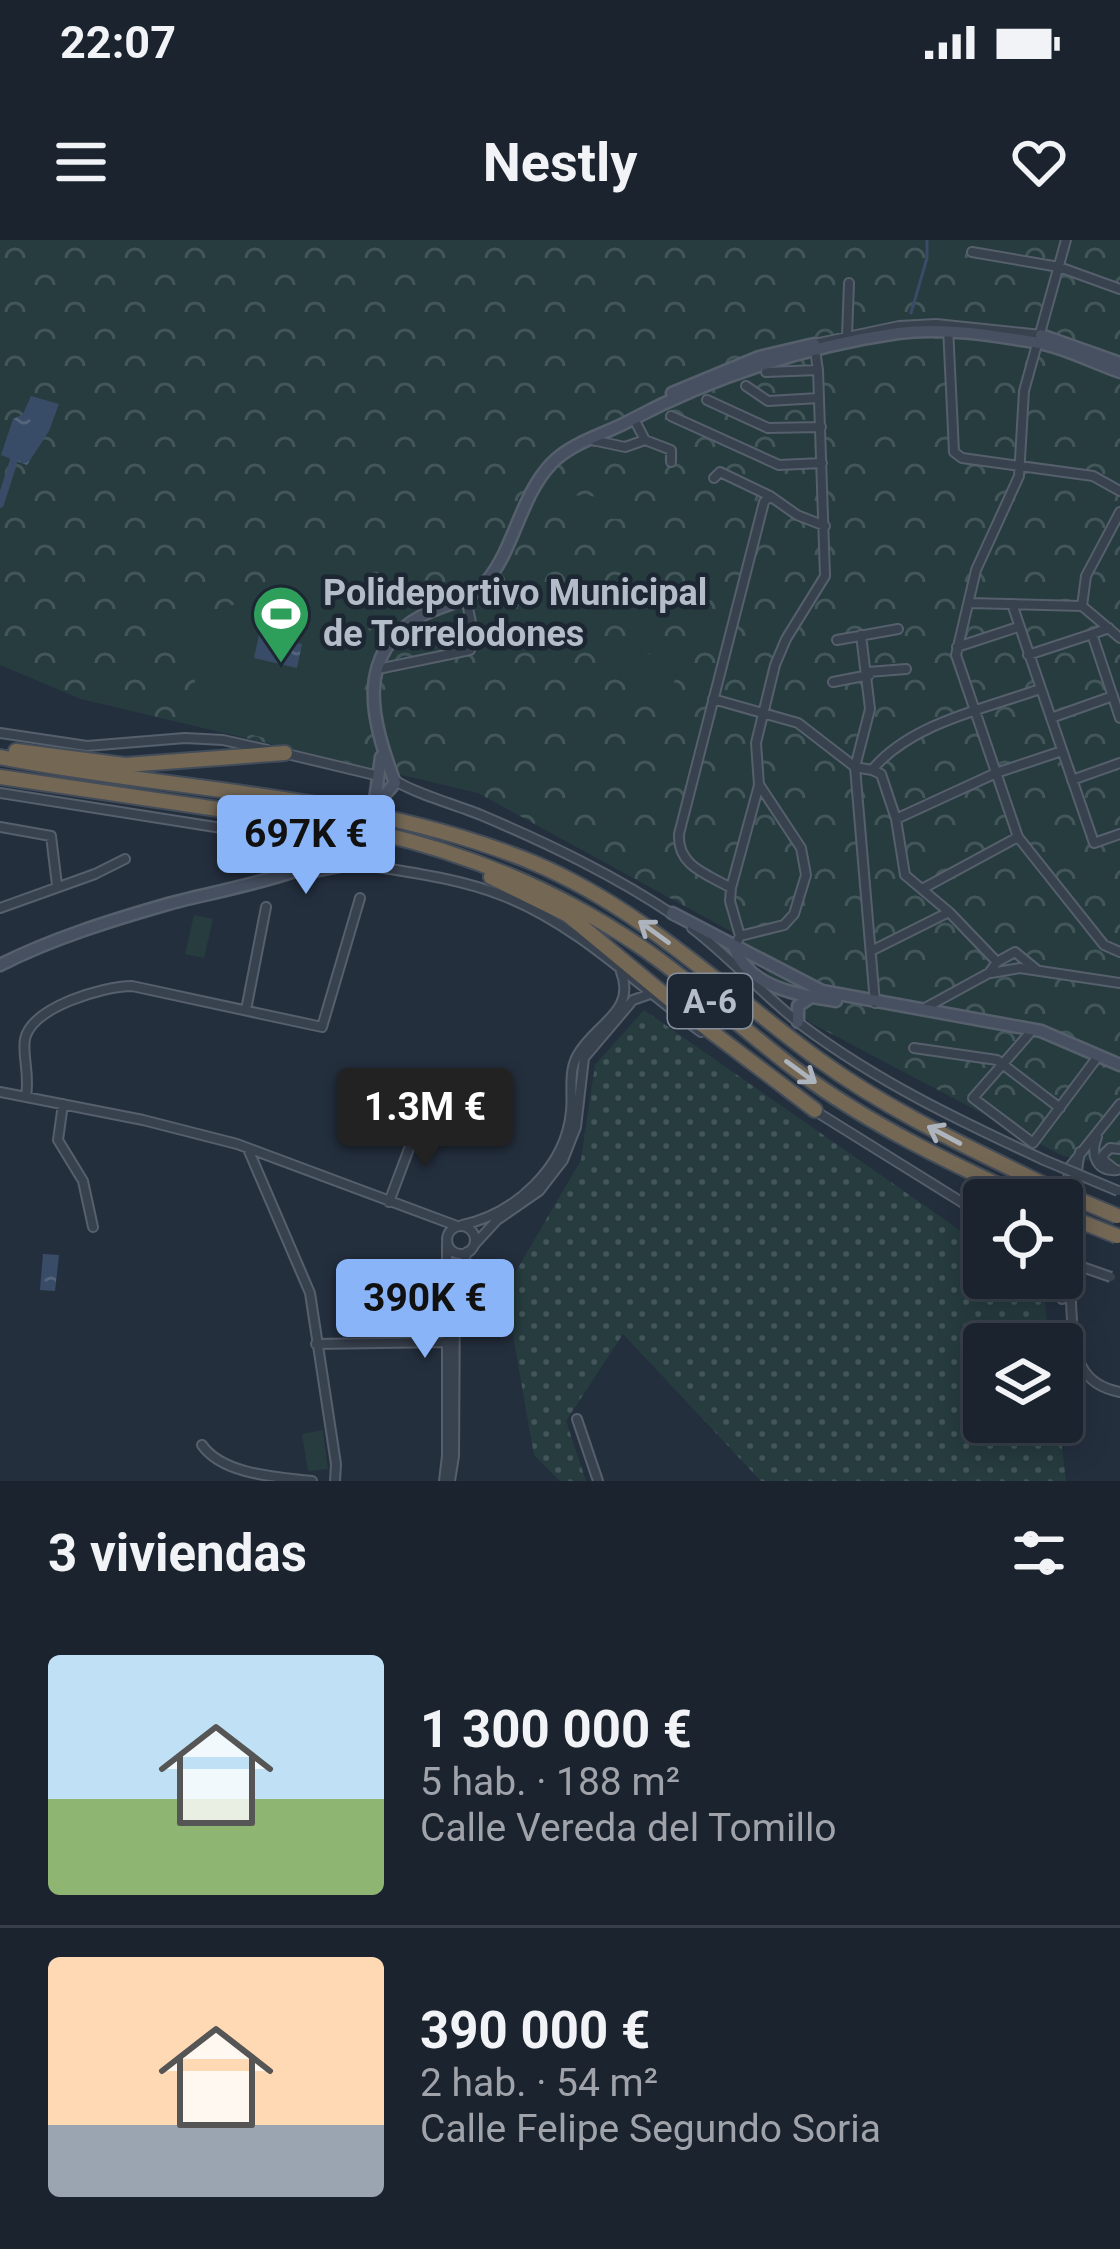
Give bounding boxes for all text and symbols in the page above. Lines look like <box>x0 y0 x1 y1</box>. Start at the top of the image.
text: 22:07 <box>60 16 176 69</box>
icon: menu <box>48 129 114 195</box>
icon: heart <box>1006 129 1072 195</box>
text: Nestly <box>483 131 637 194</box>
place label: Polideportivo Municipal de Torrelodones <box>323 572 707 655</box>
sports icon: Polideportivo Municipal de Torrelodones <box>250 583 312 665</box>
pin: 697K € <box>208 795 404 897</box>
text: 697K € <box>244 811 368 857</box>
one-way arrow <box>638 920 671 946</box>
road number: A-6 <box>668 974 752 1028</box>
one-way arrow <box>784 1058 817 1084</box>
pin: 1.3M € <box>327 1068 523 1170</box>
text: 1.3M € <box>364 1084 486 1130</box>
one-way arrow <box>926 1122 962 1145</box>
map controls <box>963 1179 1083 1443</box>
button: locate <box>963 1179 1083 1299</box>
pin: 390K € <box>327 1259 523 1361</box>
text: 390K € <box>363 1275 487 1321</box>
button: layers <box>963 1323 1083 1443</box>
icon: filters <box>1006 1520 1072 1586</box>
text: 3 viviendas <box>48 1524 307 1583</box>
text: 1 300 000 € <box>420 1700 692 1759</box>
icon: home <box>144 1703 288 1847</box>
text: 5 hab. · 188 m² <box>420 1759 680 1805</box>
text: Calle Vereda del Tomillo <box>420 1805 837 1851</box>
text: 390 000 € <box>420 2001 650 2060</box>
icon: home <box>144 2005 288 2149</box>
text: 2 hab. · 54 m² <box>420 2060 658 2106</box>
text: Calle Felipe Segundo Soria <box>420 2106 881 2152</box>

